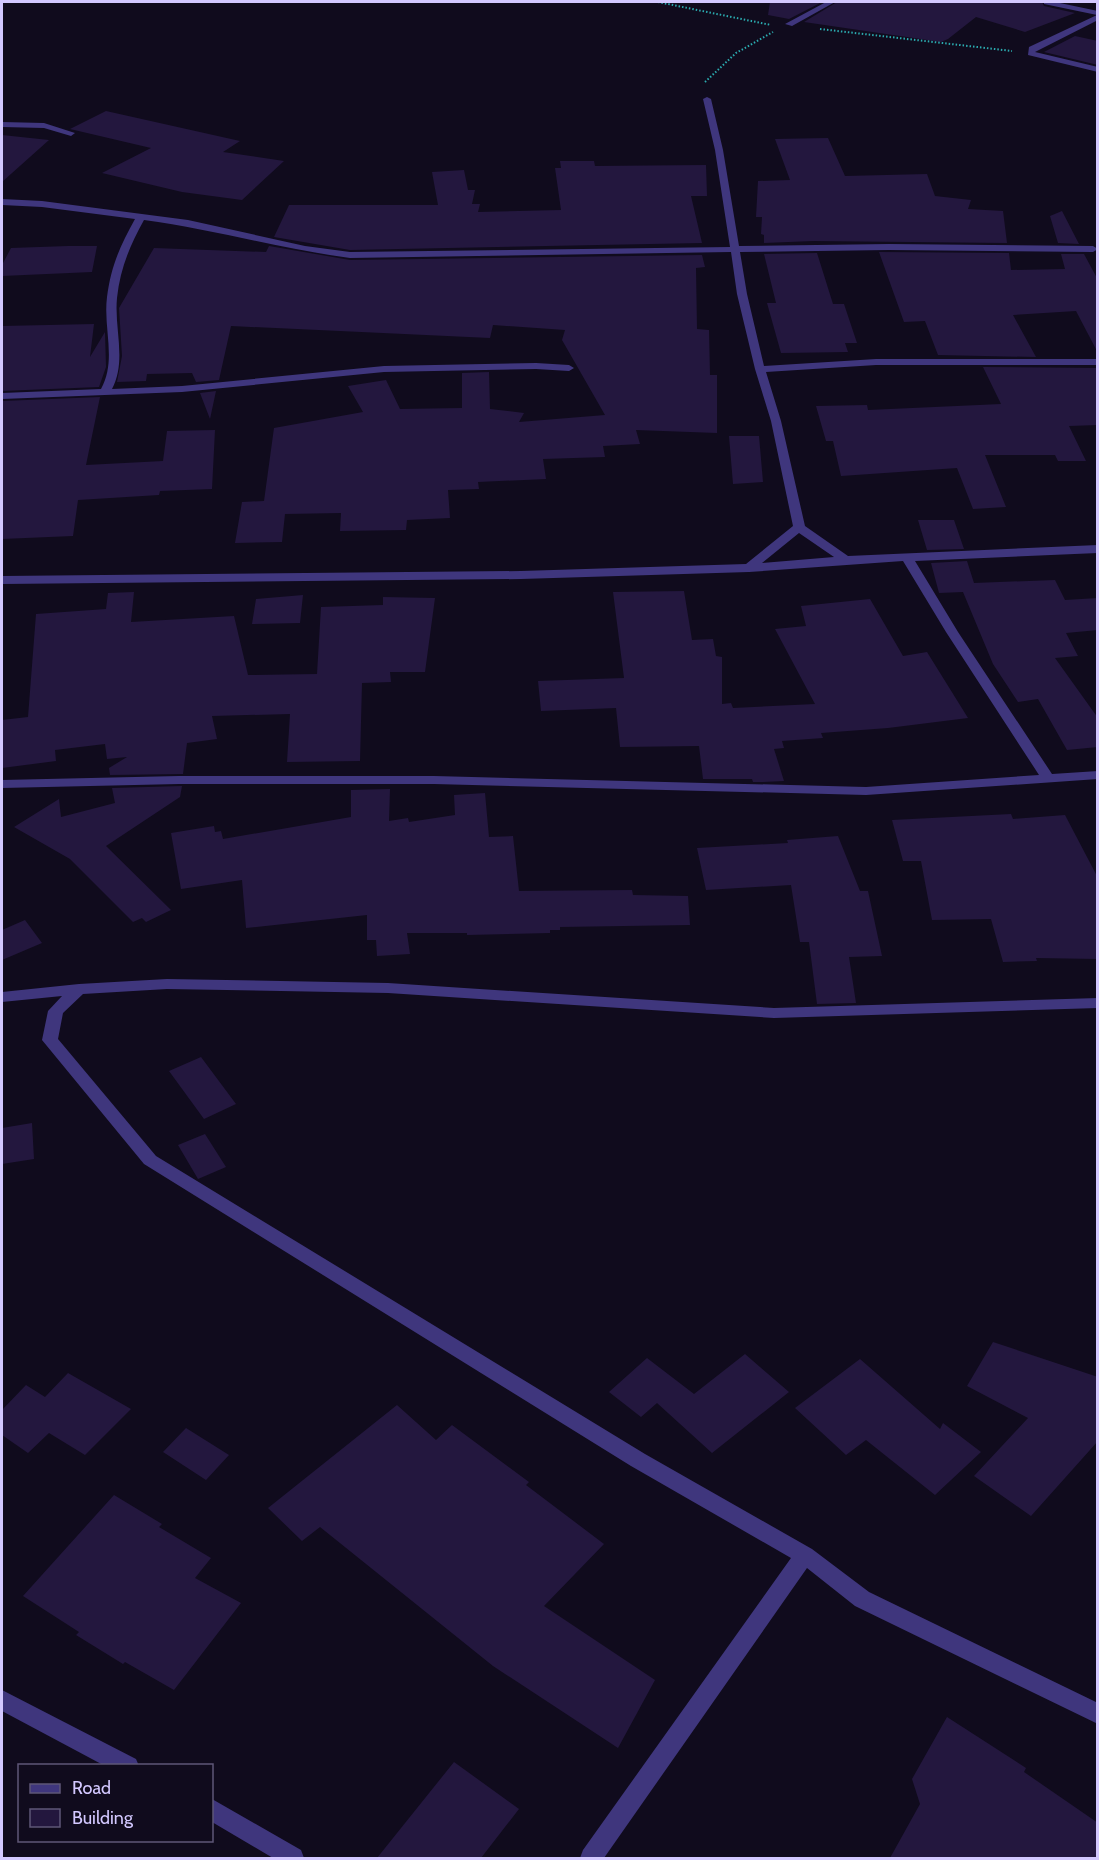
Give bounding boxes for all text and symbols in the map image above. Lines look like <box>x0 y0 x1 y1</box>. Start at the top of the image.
legend <box>18 1764 213 1842</box>
text: Road <box>72 1777 111 1799</box>
text: Building <box>72 1807 134 1829</box>

